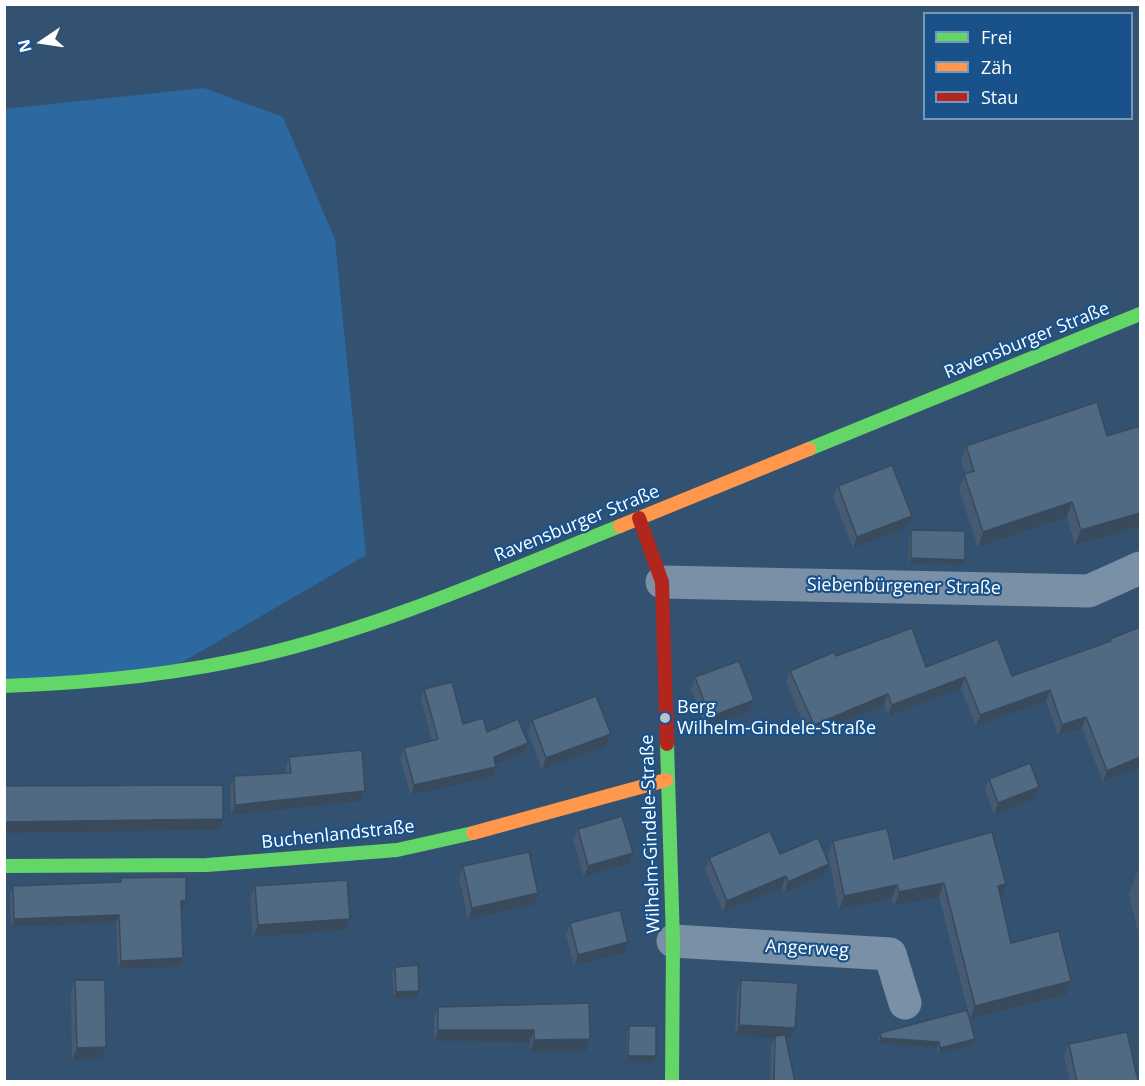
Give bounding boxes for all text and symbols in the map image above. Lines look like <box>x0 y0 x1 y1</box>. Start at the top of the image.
north arrow <box>12 12 72 72</box>
legend <box>923 12 1133 120</box>
text: Frei <box>981 25 1012 49</box>
text: N <box>12 37 37 55</box>
text: Zäh <box>981 55 1012 79</box>
text: Stau <box>981 85 1018 109</box>
street label: Ravensburger Straße <box>941 298 1113 384</box>
street label: Ravensburger Straße <box>491 481 663 567</box>
street label: Siebenbürgener Straße <box>807 575 1001 599</box>
place label: Berg Wilhelm-Gindele-Straße <box>677 697 876 740</box>
marker: Berg Wilhelm-Gindele-Straße <box>658 711 672 725</box>
street label: Wilhelm-Gindele-Straße <box>637 734 665 934</box>
street label: Buchenlandstraße <box>260 816 416 854</box>
street label: Angerweg <box>765 936 849 962</box>

